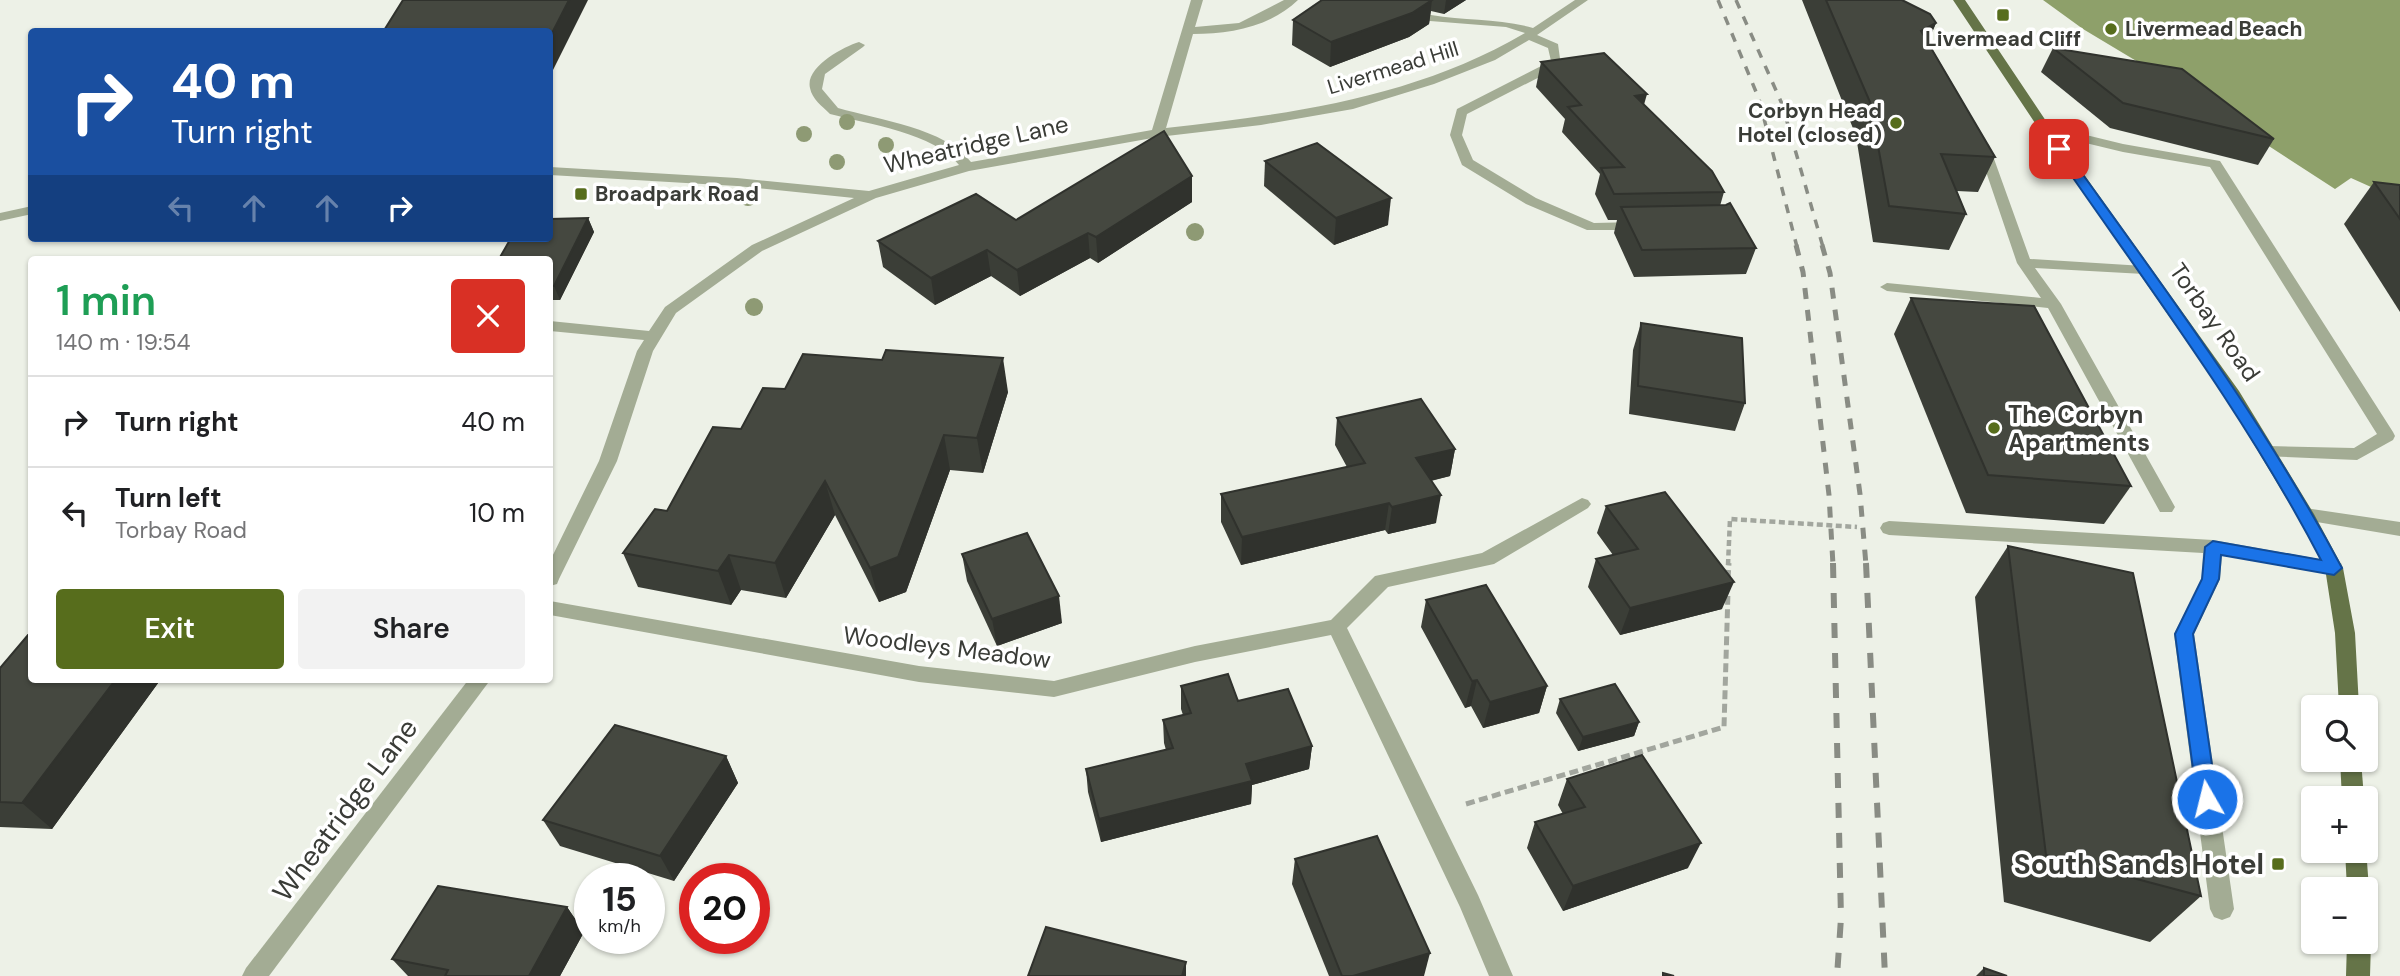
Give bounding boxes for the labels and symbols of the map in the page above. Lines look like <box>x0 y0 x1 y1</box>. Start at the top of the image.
marker: Livermead Cliff <box>1995 7 2011 23</box>
place label: Livermead Beach <box>2125 15 2303 43</box>
marker: Livermead Beach <box>2103 21 2119 37</box>
place label: Livermead Cliff <box>1925 25 2081 53</box>
street label: Livermead Hill <box>1324 35 1462 101</box>
place label: Corbyn Head Hotel (closed) <box>1738 97 1882 149</box>
street label: Wheatridge Lane <box>881 108 1071 180</box>
marker: Corbyn Head Hotel (closed) <box>1888 115 1904 131</box>
pin <box>2029 119 2089 179</box>
place label: Broadpark Road <box>595 180 759 208</box>
marker: Broadpark Road <box>573 186 589 202</box>
street label: Torbay Road <box>2163 257 2267 387</box>
place label: The Corbyn Apartments <box>2008 399 2150 458</box>
marker: The Corbyn Apartments <box>1986 420 2002 436</box>
street label: Woodleys Meadow <box>841 619 1053 675</box>
street label: Wheatridge Lane <box>264 711 426 909</box>
position arrow <box>2170 762 2244 836</box>
place label: South Sands Hotel <box>2014 846 2264 883</box>
marker: South Sands Hotel <box>2270 856 2286 872</box>
speed limit sign: 20 <box>679 863 770 954</box>

